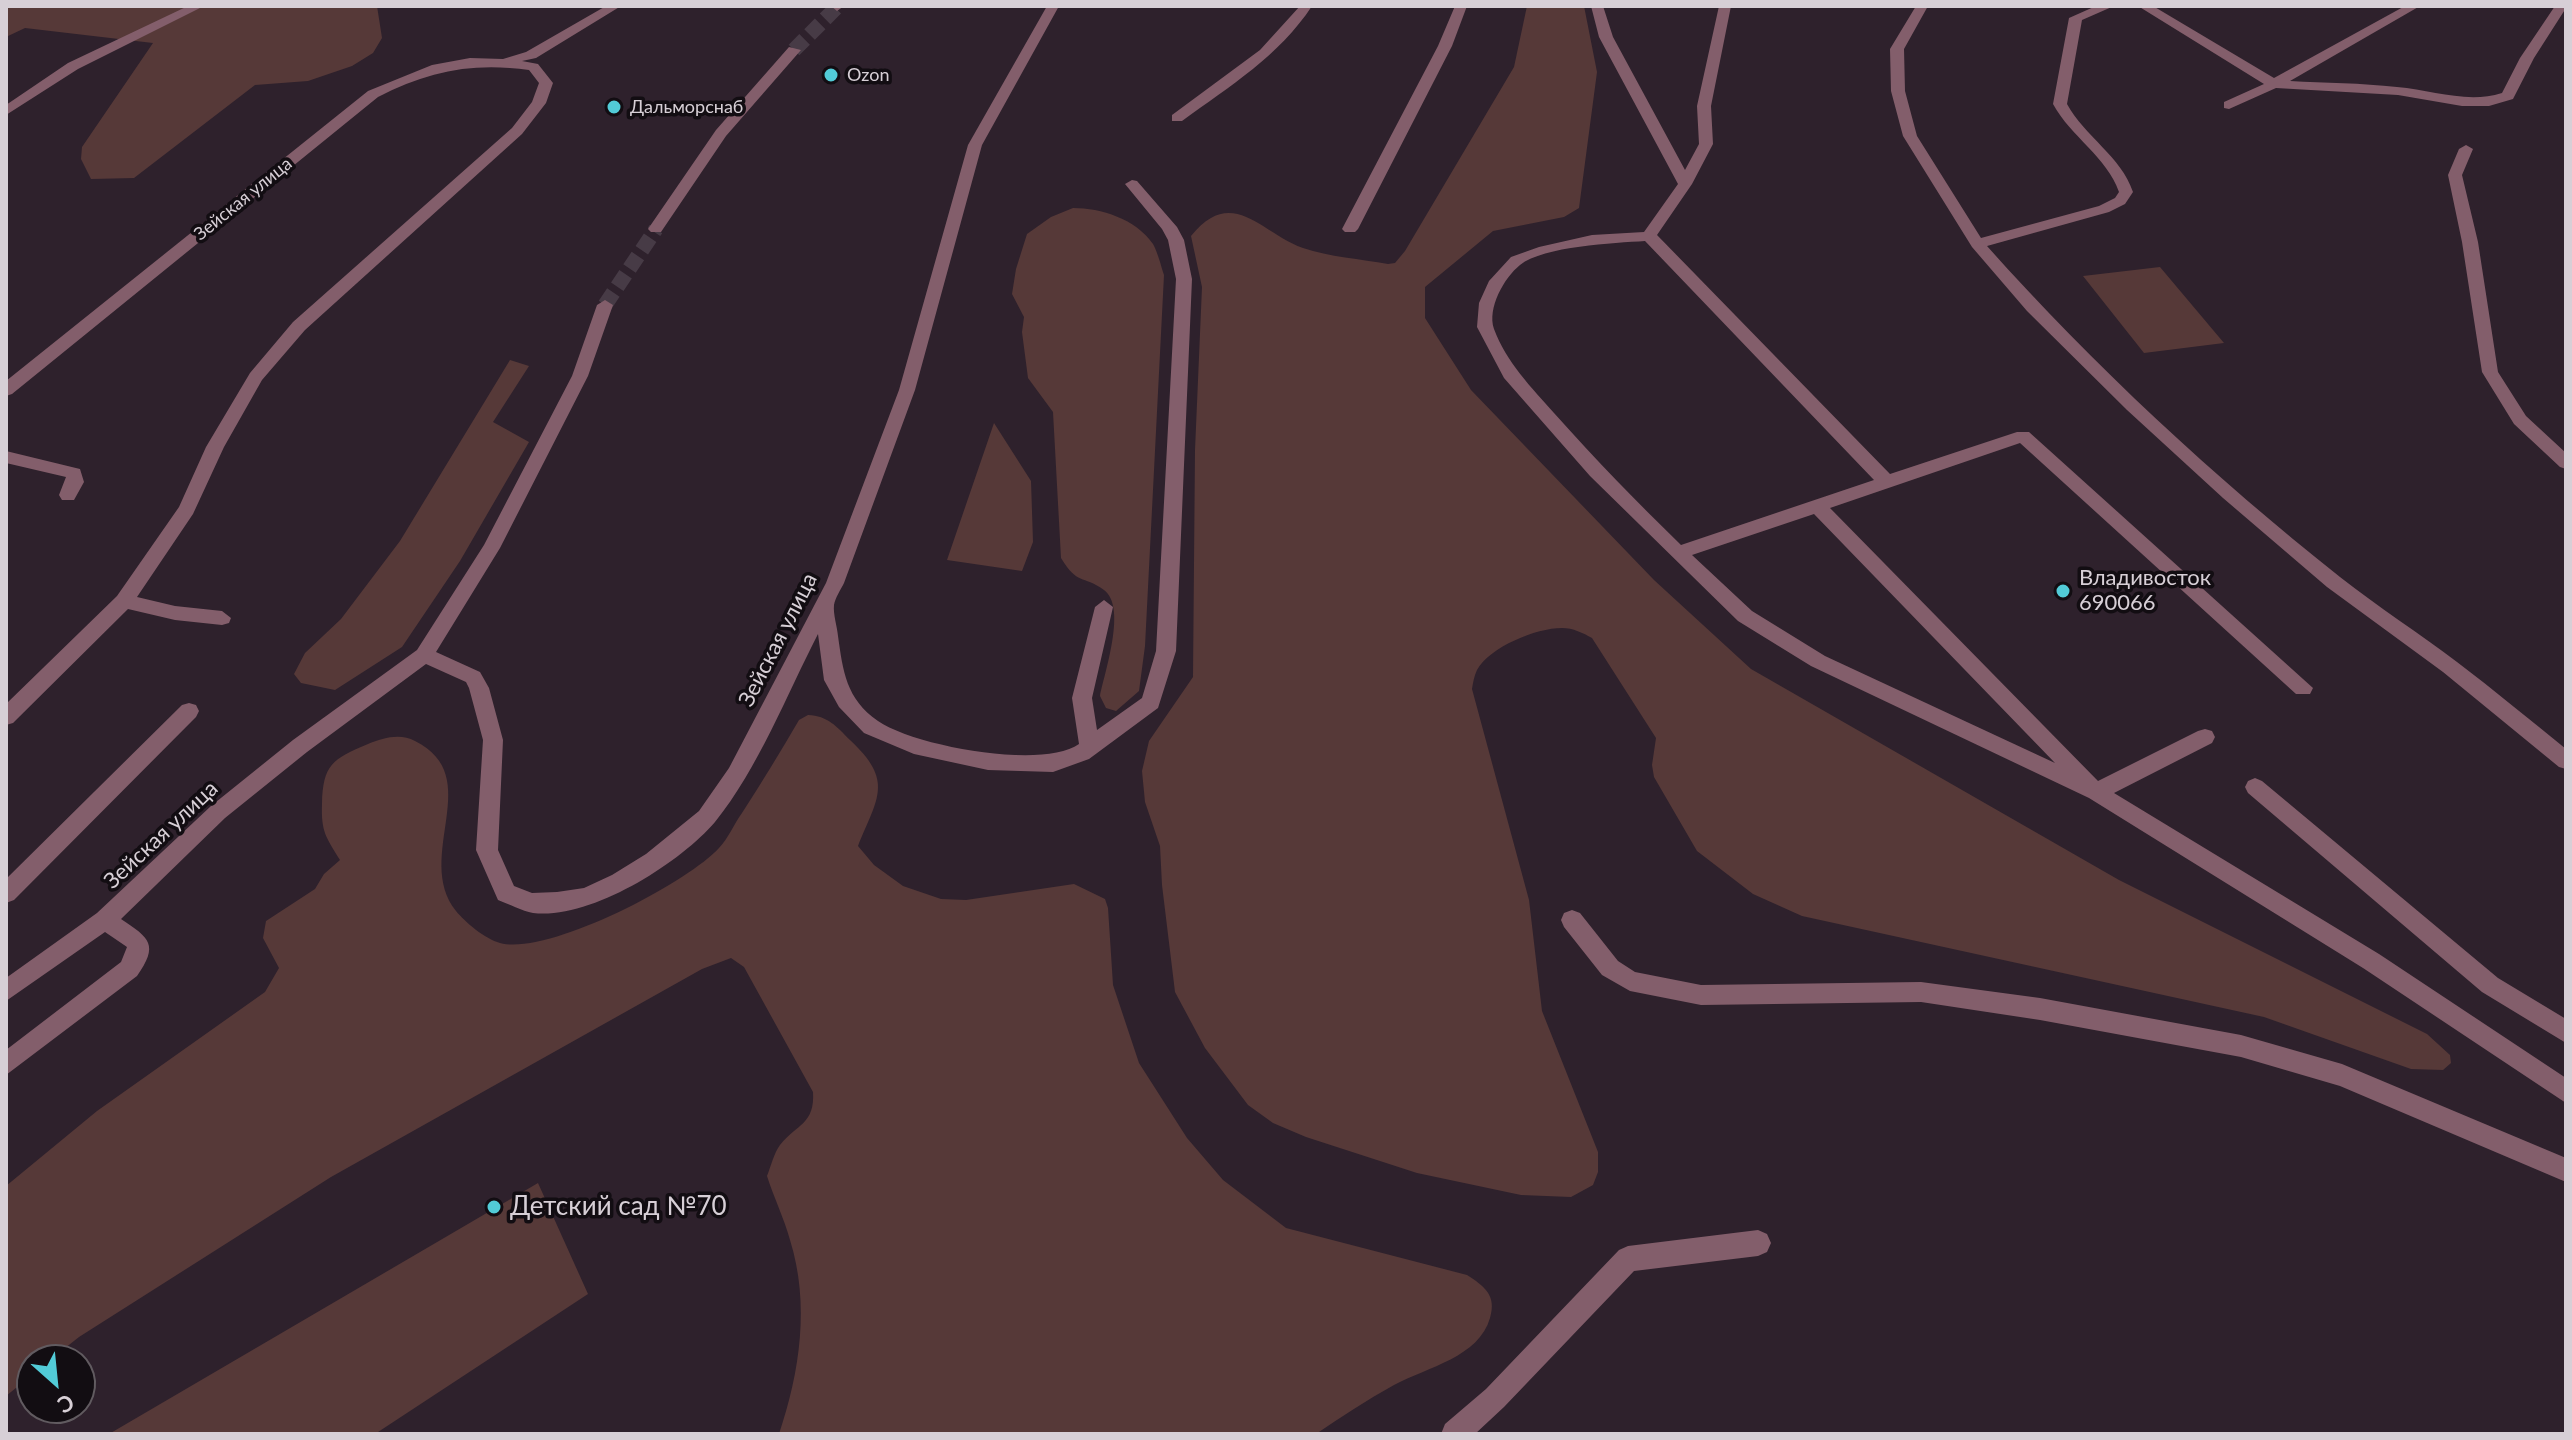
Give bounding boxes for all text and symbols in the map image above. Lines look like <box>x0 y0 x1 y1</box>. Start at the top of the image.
place label: Ozon <box>847 64 889 86</box>
marker: Ozon <box>822 66 840 84</box>
place label: Дальморснаб <box>630 96 743 118</box>
marker: Дальморснаб <box>605 98 623 116</box>
street label: Зейская улица <box>190 153 296 245</box>
place label: Владивосток 690066 <box>2079 565 2211 616</box>
street label: Зейская улица <box>733 569 823 711</box>
marker: Владивосток 690066 <box>2054 582 2072 600</box>
street label: Зейская улица <box>99 775 223 895</box>
place label: Детский сад №70 <box>510 1191 727 1223</box>
marker: Детский сад №70 <box>485 1198 503 1216</box>
north arrow <box>16 1344 96 1424</box>
text: С <box>54 1389 79 1419</box>

